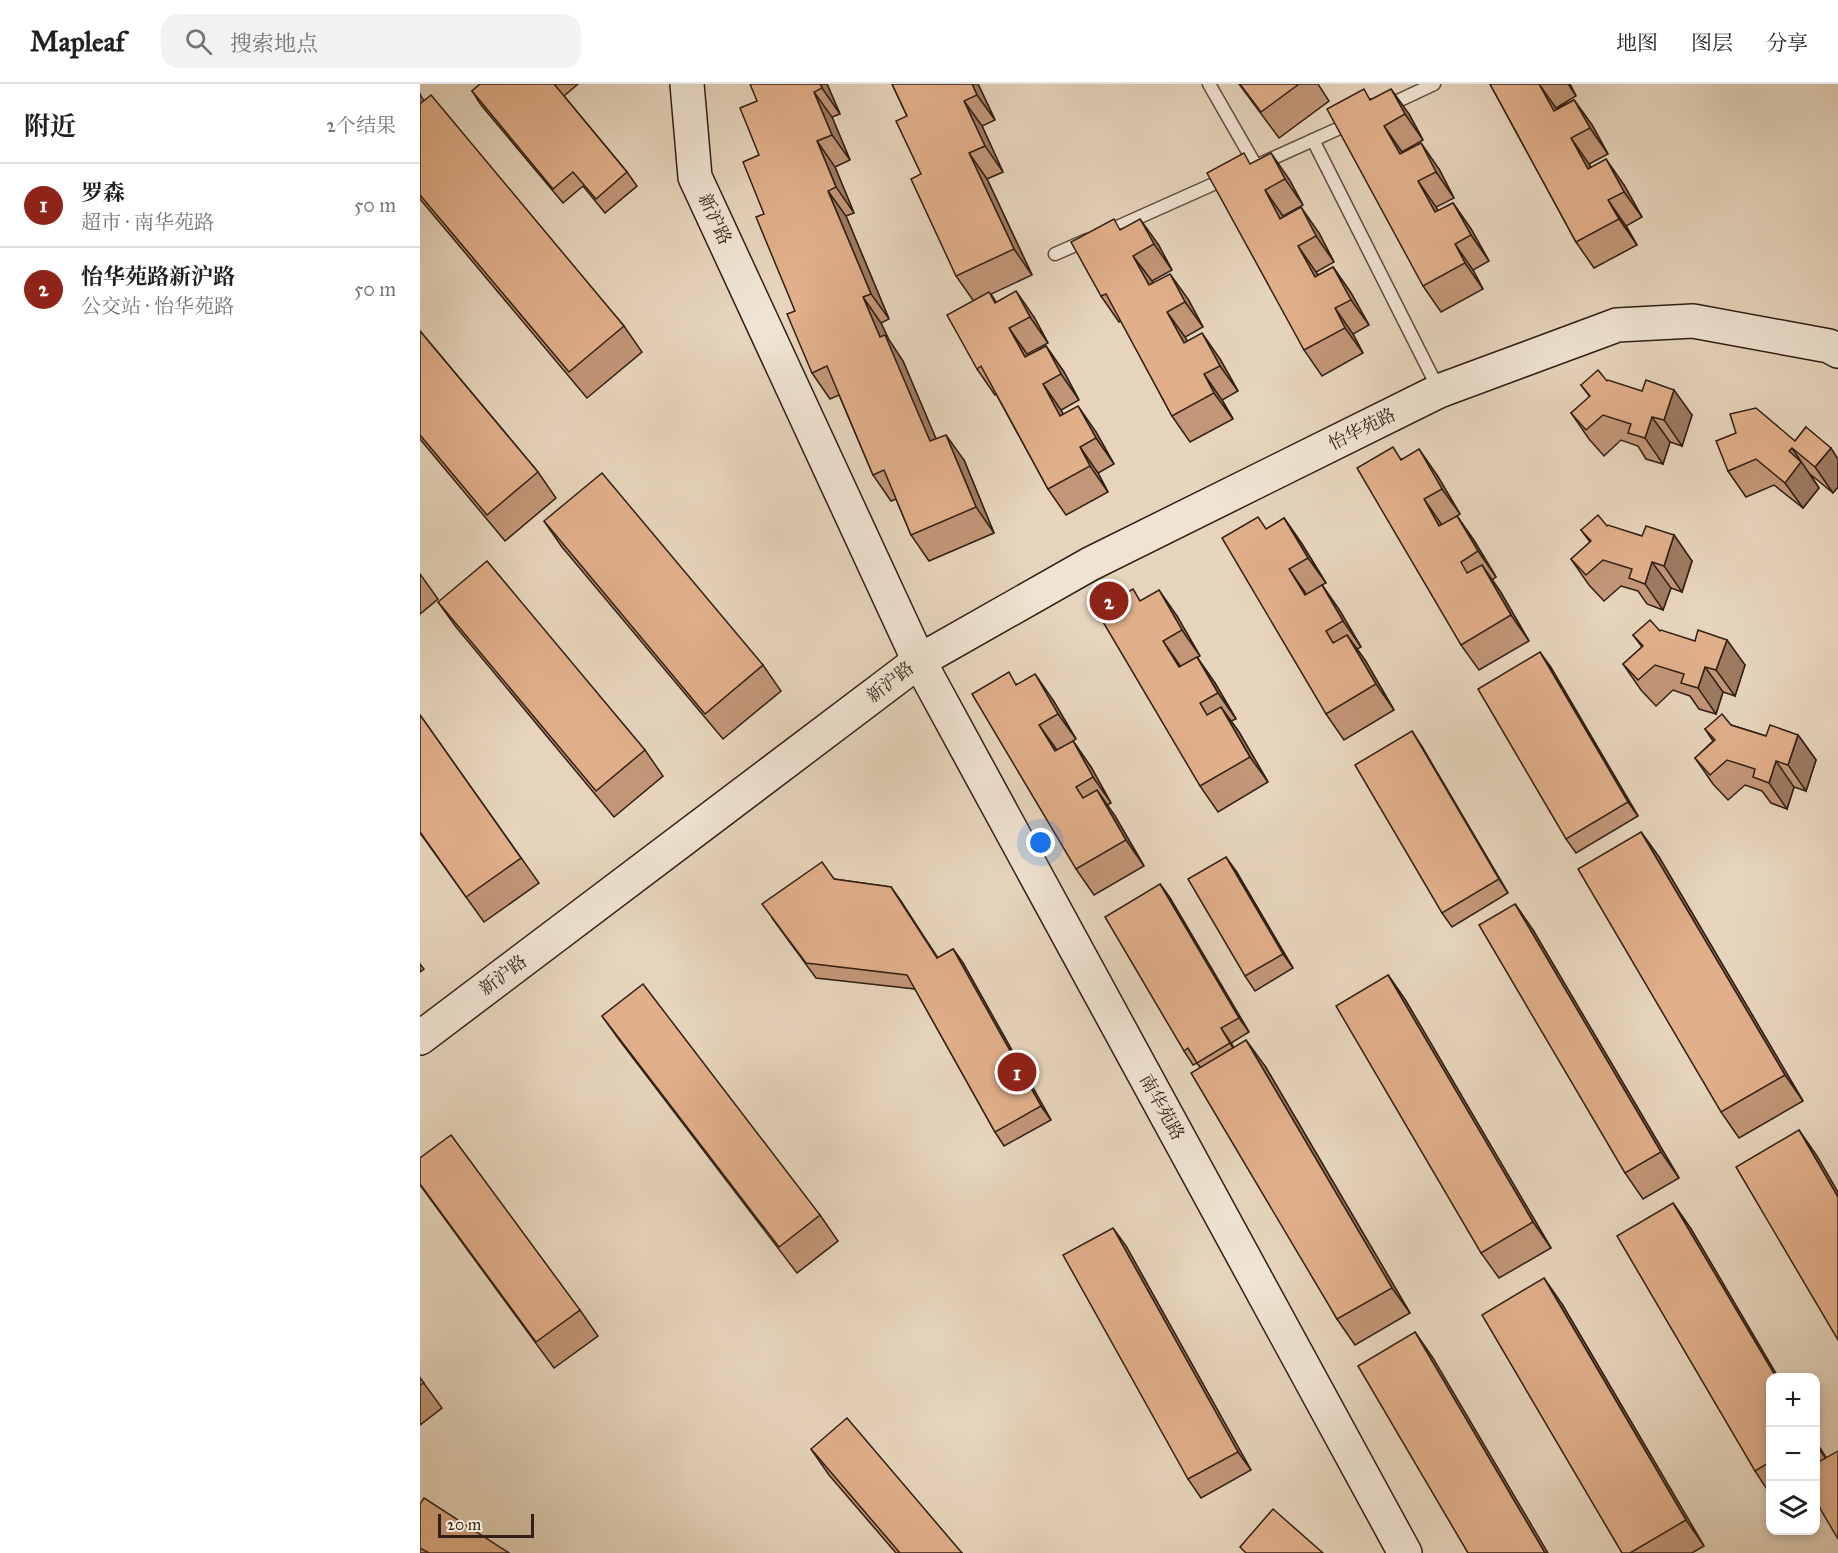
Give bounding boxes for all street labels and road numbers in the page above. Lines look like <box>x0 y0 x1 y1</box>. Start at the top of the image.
street label: 新沪路 <box>694 190 736 248</box>
street label: 怡华苑路 <box>1325 403 1399 455</box>
street label: 新沪路 <box>862 657 918 707</box>
street label: 新沪路 <box>475 950 531 1000</box>
street label: 南华苑路 <box>1135 1070 1189 1144</box>

